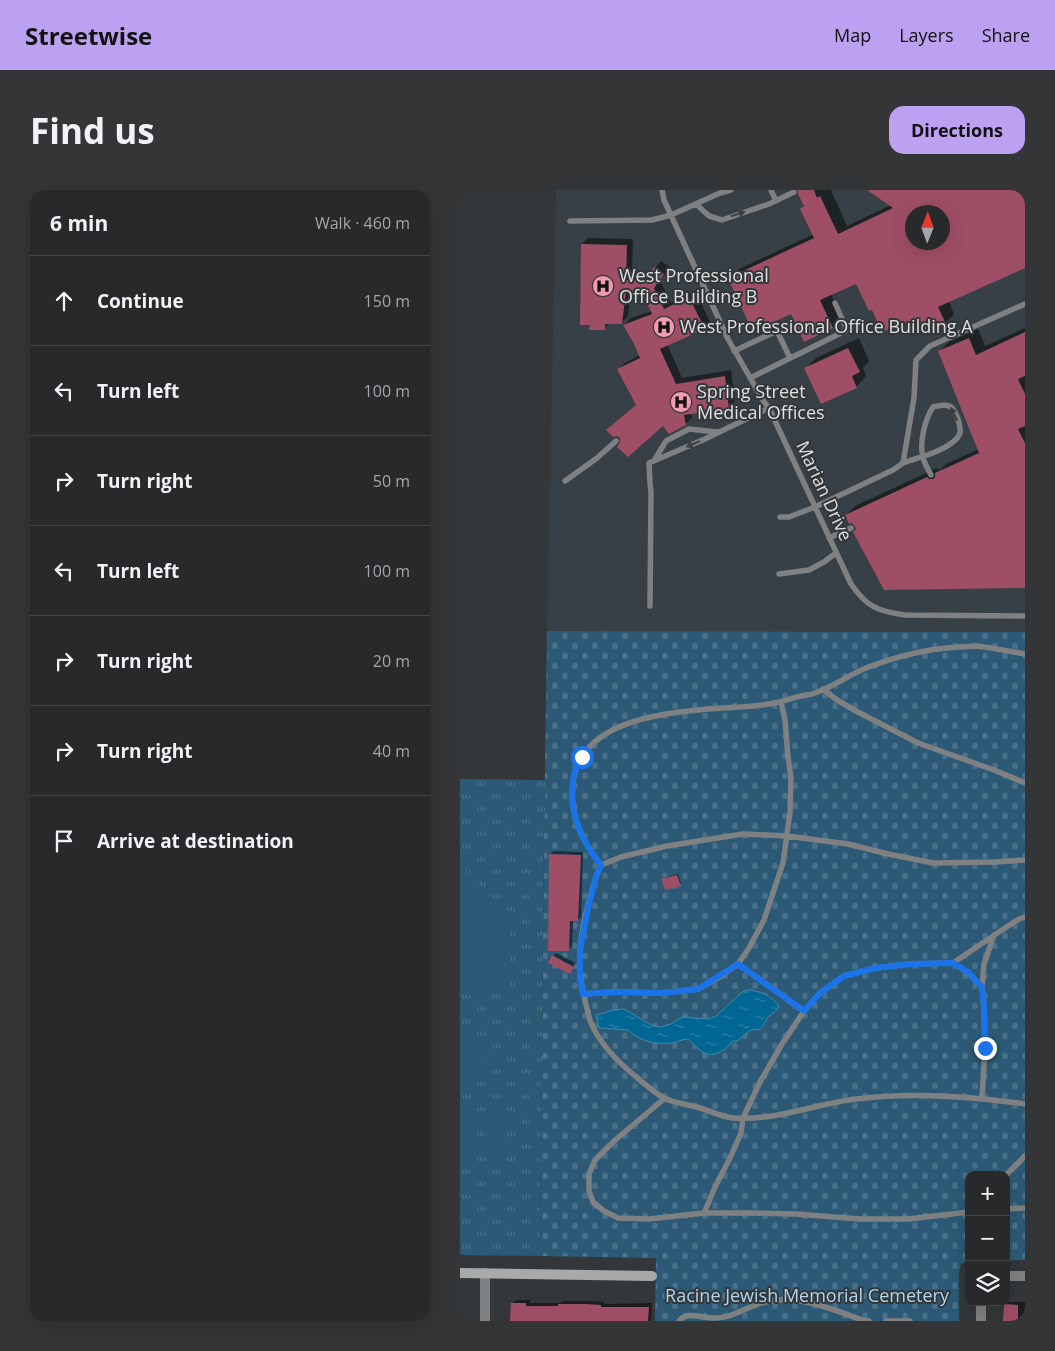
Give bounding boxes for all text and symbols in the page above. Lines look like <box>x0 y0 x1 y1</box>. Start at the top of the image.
text: Streetwise <box>25 19 152 52</box>
text: Map <box>834 23 871 47</box>
text: Layers <box>899 23 954 47</box>
text: Share <box>982 23 1030 47</box>
button: Directions <box>889 106 1025 154</box>
text: Find us <box>30 107 155 154</box>
north arrow <box>905 205 950 250</box>
text: 6 min <box>50 209 108 237</box>
one-way arrow <box>731 210 746 218</box>
text: Walk · 460 m <box>315 212 410 234</box>
place label: West Professional Office Building B <box>619 263 769 308</box>
hospital icon: West Professional Office Building B <box>591 274 615 298</box>
icon: ahead <box>50 287 78 315</box>
text: Continue <box>97 288 184 314</box>
text: 150 m <box>364 290 410 312</box>
place label: West Professional Office Building A <box>680 314 973 338</box>
hospital icon: West Professional Office Building A <box>652 315 676 339</box>
icon: left <box>50 377 78 405</box>
text: Turn left <box>97 378 179 404</box>
place label: Spring Street Medical Offices <box>697 379 825 424</box>
text: 100 m <box>364 380 410 402</box>
hospital icon: Spring Street Medical Offices <box>669 390 693 414</box>
one-way arrow <box>950 406 958 421</box>
street label: Marian Drive <box>791 437 859 545</box>
one-way arrow <box>686 440 700 448</box>
icon: right <box>50 467 78 495</box>
text: Turn right <box>97 468 192 494</box>
text: 50 m <box>373 470 410 492</box>
icon: left <box>50 557 78 585</box>
text: Turn left <box>97 558 179 584</box>
text: 100 m <box>364 560 410 582</box>
icon: right <box>50 647 78 675</box>
text: Turn right <box>97 648 192 674</box>
text: 20 m <box>373 650 410 672</box>
icon: right <box>50 737 78 765</box>
text: Turn right <box>97 738 192 764</box>
text: 40 m <box>373 740 410 762</box>
route start <box>571 746 594 769</box>
icon: arrive <box>50 827 78 855</box>
text: Arrive at destination <box>97 828 294 854</box>
route end <box>974 1037 997 1060</box>
map controls <box>965 1171 1010 1306</box>
button: + <box>965 1171 1010 1216</box>
button: − <box>965 1216 1010 1261</box>
button: layers <box>965 1261 1010 1306</box>
park label: Racine Jewish Memorial Cemetery <box>665 1283 950 1307</box>

